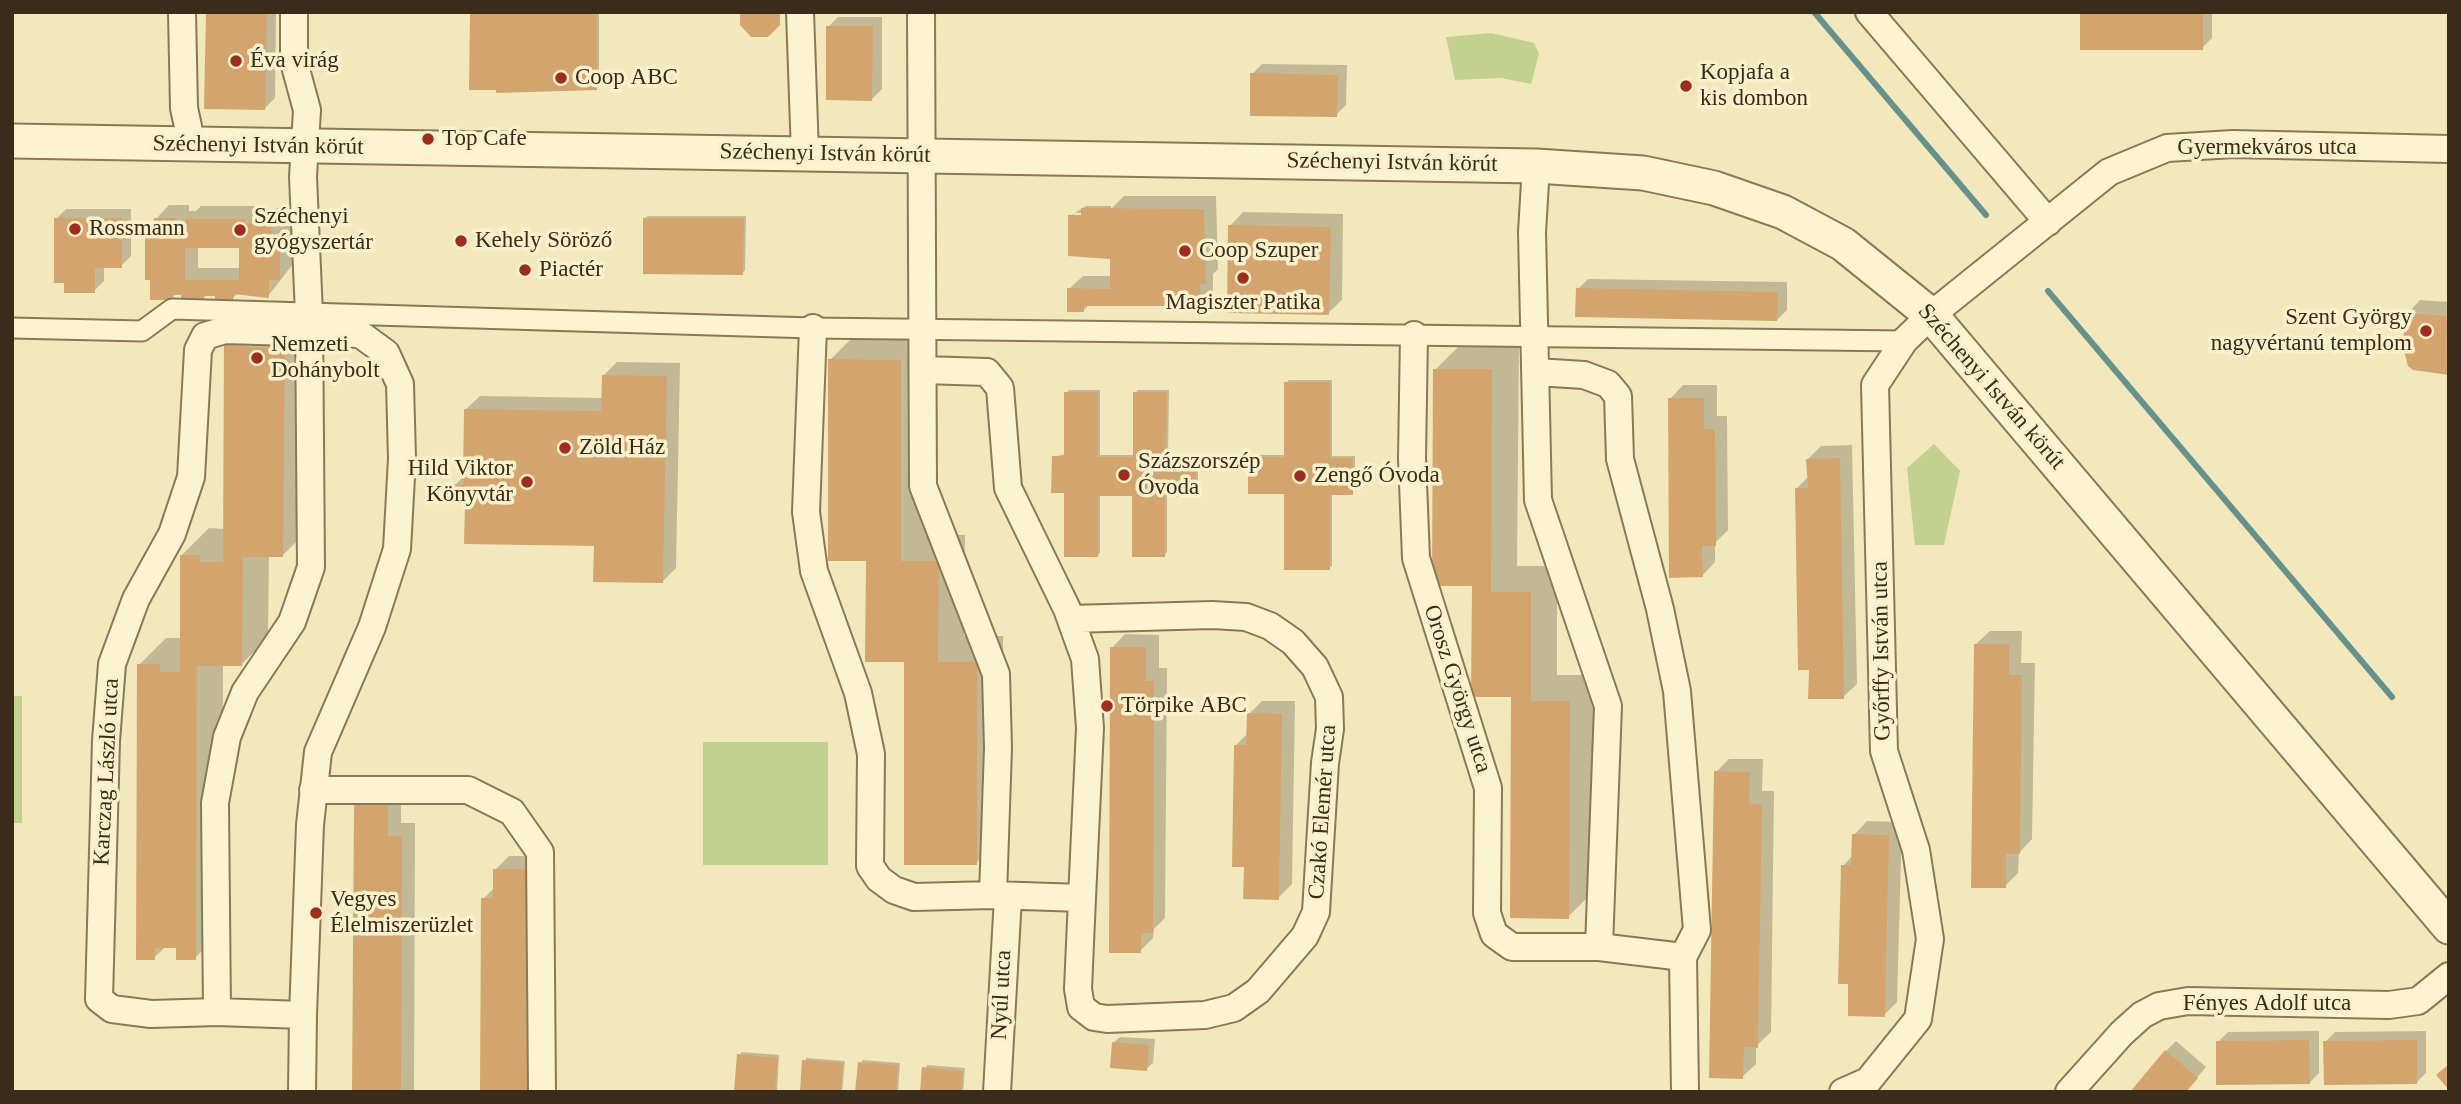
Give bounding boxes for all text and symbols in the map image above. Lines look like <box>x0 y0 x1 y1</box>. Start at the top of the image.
place label: Éva virág <box>250 47 339 75</box>
marker: Éva virág <box>228 53 244 69</box>
place label: Kopjafa a kis dombon <box>1700 59 1808 113</box>
place label: Coop ABC <box>575 64 678 92</box>
marker: Coop ABC <box>553 70 569 86</box>
marker: Kopjafa a kis dombon <box>1678 78 1694 94</box>
place label: Top Cafe <box>442 125 527 153</box>
street label: Széchenyi István körút <box>152 130 364 162</box>
marker: Top Cafe <box>420 131 436 147</box>
street label: Gyermekváros utca <box>2177 134 2357 162</box>
street label: Széchenyi István körút <box>719 138 931 170</box>
street label: Széchenyi István körút <box>1286 147 1498 179</box>
place label: Széchenyi gyógyszertár <box>254 203 373 257</box>
place label: Rossmann <box>89 215 185 243</box>
marker: Rossmann <box>67 221 83 237</box>
marker: Széchenyi gyógyszertár <box>232 222 248 238</box>
place label: Kehely Söröző <box>475 227 612 255</box>
marker: Kehely Söröző <box>453 233 469 249</box>
place label: Coop Szuper <box>1199 237 1318 265</box>
marker: Coop Szuper <box>1177 243 1193 259</box>
place label: Piactér <box>539 256 603 284</box>
marker: Piactér <box>517 262 533 278</box>
marker: Magiszter Patika <box>1235 270 1251 286</box>
place label: Magiszter Patika <box>1165 289 1321 317</box>
street label: Széchenyi István körút <box>1911 298 2071 476</box>
place label: Szent György nagyvértanú templom <box>2211 304 2412 358</box>
marker: Szent György nagyvértanú templom <box>2418 323 2434 339</box>
place label: Nemzeti Dohánybolt <box>271 331 380 385</box>
marker: Nemzeti Dohánybolt <box>249 350 265 366</box>
place label: Zöld Ház <box>579 434 665 462</box>
marker: Zöld Ház <box>557 440 573 456</box>
place label: Százszorszép Óvoda <box>1138 448 1261 502</box>
place label: Hild Viktor Könyvtár <box>408 455 513 509</box>
place label: Zengő Óvoda <box>1314 462 1440 490</box>
marker: Százszorszép Óvoda <box>1116 467 1132 483</box>
marker: Zengő Óvoda <box>1292 468 1308 484</box>
marker: Hild Viktor Könyvtár <box>519 474 535 490</box>
street label: Győrffy István utca <box>1867 561 1897 741</box>
street label: Orosz György utca <box>1417 602 1497 776</box>
street label: Karczag László utca <box>88 678 126 866</box>
place label: Törpike ABC <box>1121 692 1247 720</box>
marker: Törpike ABC <box>1099 698 1115 714</box>
street label: Czakó Elemér utca <box>1303 724 1343 900</box>
place label: Vegyes Élelmiszerüzlet <box>330 886 473 940</box>
marker: Vegyes Élelmiszerüzlet <box>308 905 324 921</box>
street label: Nyúl utca <box>986 949 1018 1041</box>
street label: Fényes Adolf utca <box>2183 990 2351 1018</box>

